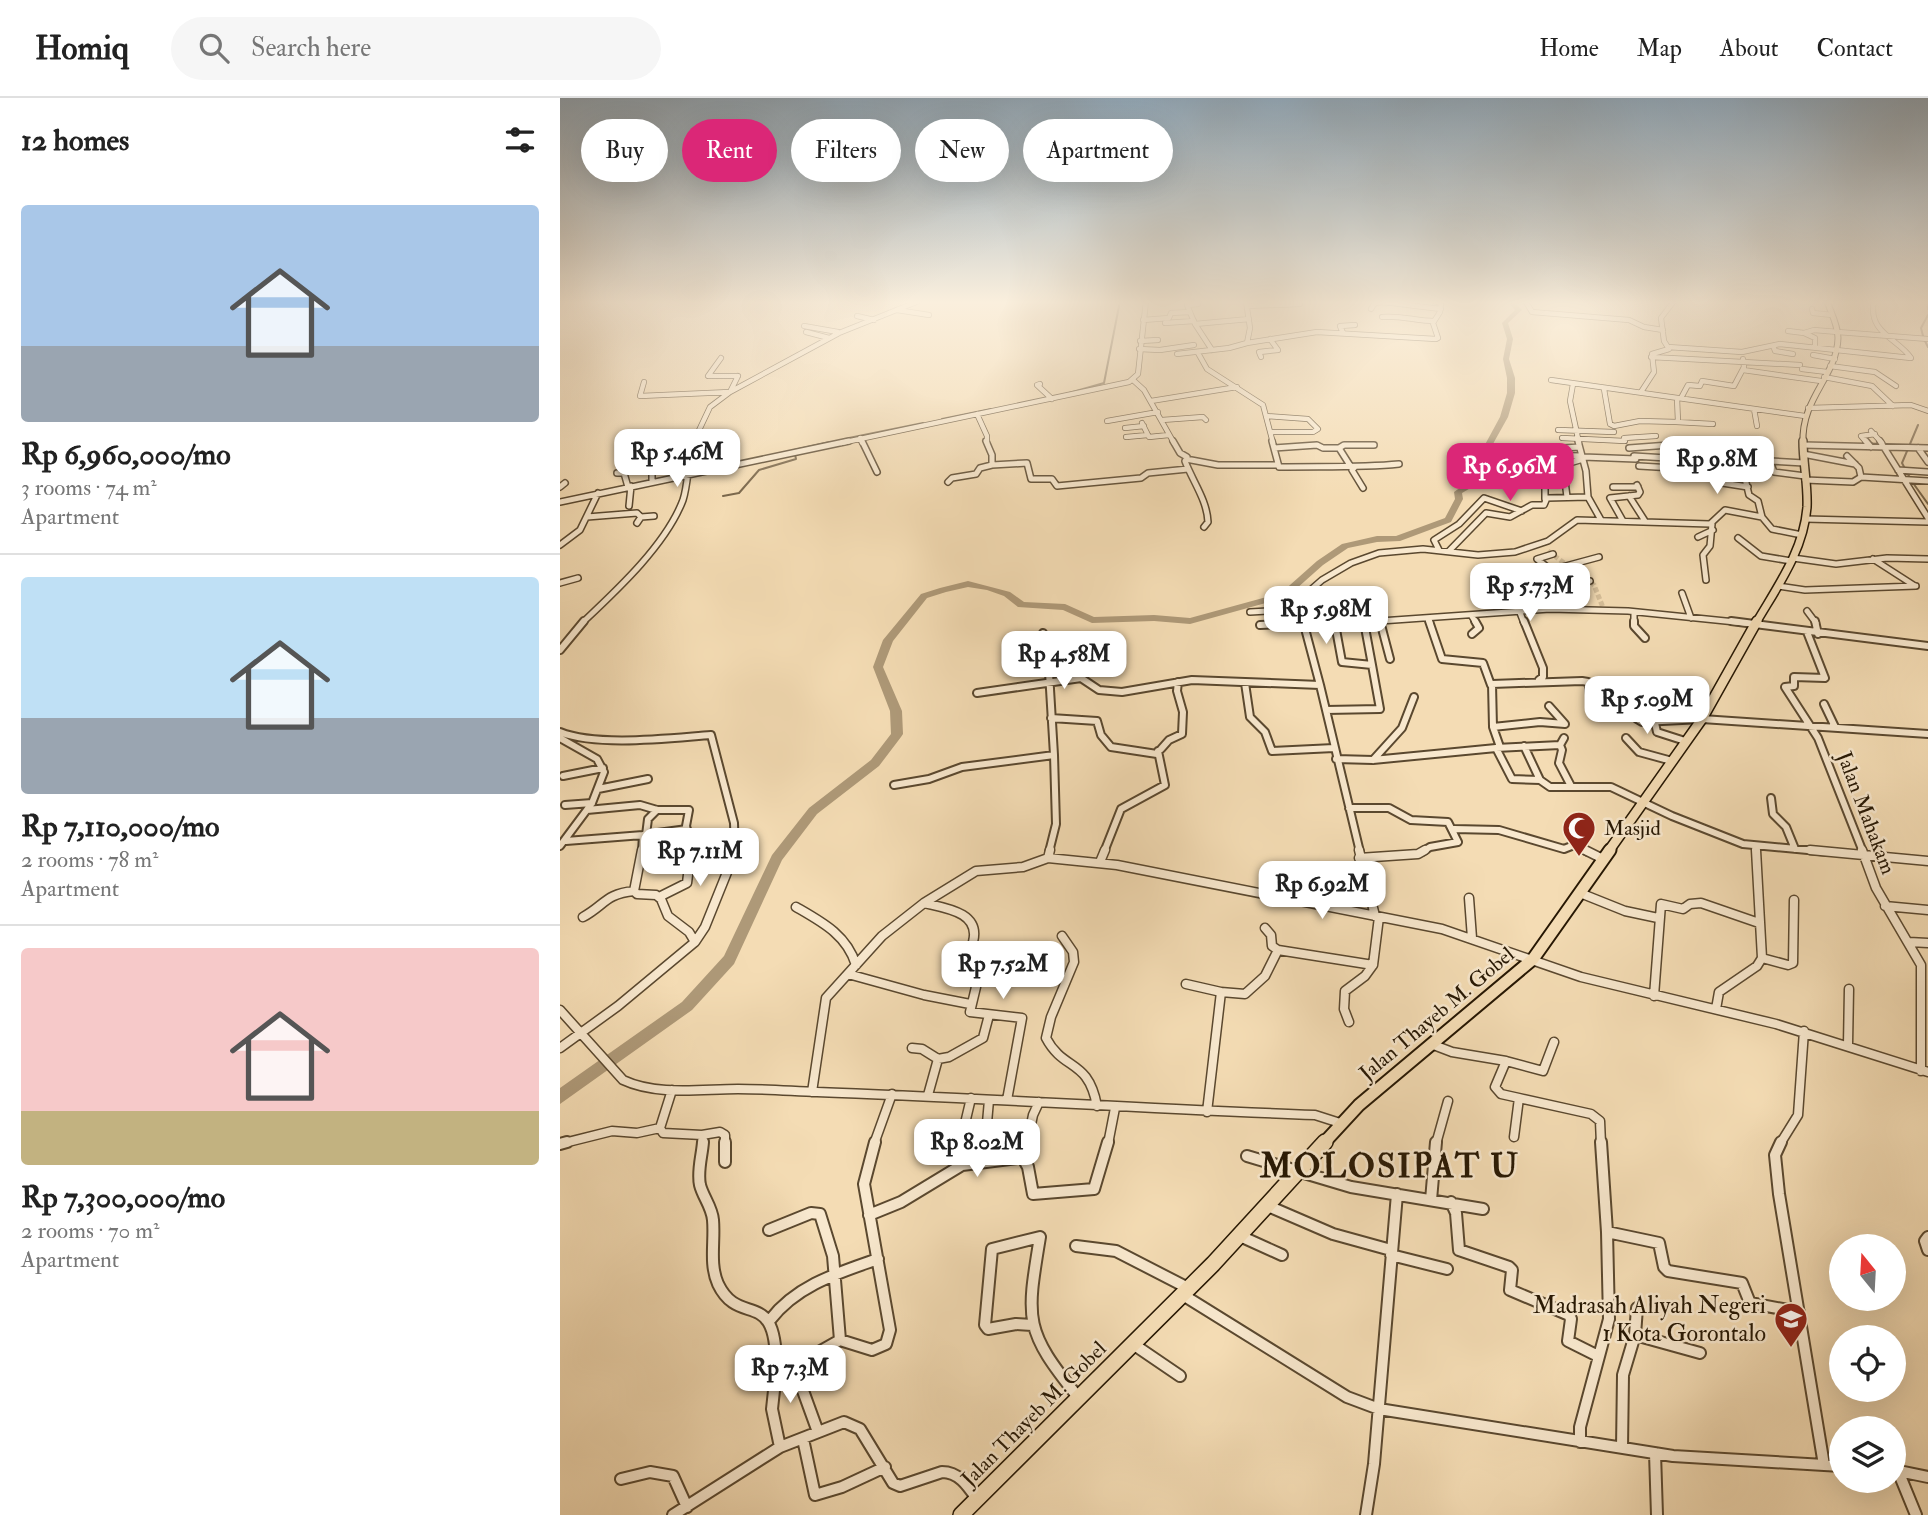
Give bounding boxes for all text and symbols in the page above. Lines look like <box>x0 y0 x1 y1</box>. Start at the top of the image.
search box <box>171 17 661 80</box>
text: Homiq <box>35 28 129 69</box>
icon: search <box>195 29 233 67</box>
text: Search here <box>251 32 371 64</box>
text: Home <box>1539 33 1599 64</box>
text: Map <box>1637 33 1682 64</box>
text: About <box>1720 33 1779 64</box>
text: Contact <box>1817 33 1893 64</box>
chip: Buy <box>581 119 668 182</box>
chip: Rent <box>682 119 777 182</box>
chip: Filters <box>791 119 901 182</box>
chip: New <box>915 119 1009 182</box>
chip: Apartment <box>1023 119 1173 182</box>
icon: filters <box>501 121 539 159</box>
text: 12 homes <box>21 122 129 159</box>
icon: home <box>217 250 343 376</box>
pin: Rp 5.46M <box>605 430 749 489</box>
text: Rp 6,960,000/mo <box>21 436 231 473</box>
pin: Rp 9.8M <box>1652 436 1782 496</box>
text: Rp 5.46M <box>630 437 724 466</box>
pin: Rp 6.96M <box>1438 444 1582 503</box>
text: Rp 9.8M <box>1676 444 1758 473</box>
text: Rp 6.96M <box>1463 451 1557 480</box>
text: 3 rooms · 74 m² <box>21 473 157 502</box>
text: Apartment <box>21 502 119 531</box>
pin: Rp 5.73M <box>1458 564 1602 623</box>
text: Rp 5.73M <box>1486 571 1574 600</box>
pin: Rp 5.98M <box>1254 587 1398 646</box>
text: Rp 5.98M <box>1280 594 1372 623</box>
icon: home <box>217 622 343 748</box>
pin: Rp 4.58M <box>992 632 1136 691</box>
text: Rp 4.58M <box>1017 639 1111 668</box>
pin: Rp 5.09M <box>1575 676 1719 736</box>
text: Rp 5.09M <box>1601 684 1693 713</box>
street label: Jalan Mahakam <box>1830 747 1902 878</box>
text: Rp 7,110,000/mo <box>21 808 220 845</box>
mosque icon: Masjid <box>1560 809 1598 858</box>
place label: Masjid <box>1604 815 1661 842</box>
pin: Rp 7.11M <box>628 828 772 888</box>
text: Rp 7.11M <box>657 836 743 865</box>
text: 2 rooms · 78 m² <box>21 845 159 874</box>
pin: Rp 6.92M <box>1250 862 1394 921</box>
text: Rp 6.92M <box>1275 869 1369 898</box>
text: Apartment <box>21 874 119 903</box>
street label: Jalan Thayeb M. Gobel <box>1353 941 1521 1088</box>
pin: Rp 7.52M <box>931 942 1075 1001</box>
text: Rp 7.52M <box>957 949 1049 978</box>
icon: home <box>217 993 343 1119</box>
pin: Rp 8.02M <box>905 1119 1049 1179</box>
text: Rp 8.02M <box>930 1127 1024 1156</box>
district label: MOLOSIPAT U <box>1259 1146 1520 1187</box>
text: Rp 7,300,000/mo <box>21 1179 225 1216</box>
text: 2 rooms · 70 m² <box>21 1216 160 1245</box>
north arrow <box>1829 1234 1906 1311</box>
map controls <box>1829 1234 1906 1493</box>
text: Apartment <box>21 1245 119 1274</box>
place label: Madrasah Aliyah Negeri 1 Kota Gorontalo <box>1533 1290 1766 1349</box>
school or university icon: Madrasah Aliyah Negeri 1 Kota Gorontalo <box>1772 1300 1810 1349</box>
button: locate <box>1829 1325 1906 1402</box>
street label: Jalan Thayeb M. Gobel <box>955 1335 1113 1493</box>
pin: Rp 7.3M <box>725 1346 855 1405</box>
text: Rp 7.3M <box>751 1353 829 1382</box>
button: layers <box>1829 1416 1906 1493</box>

